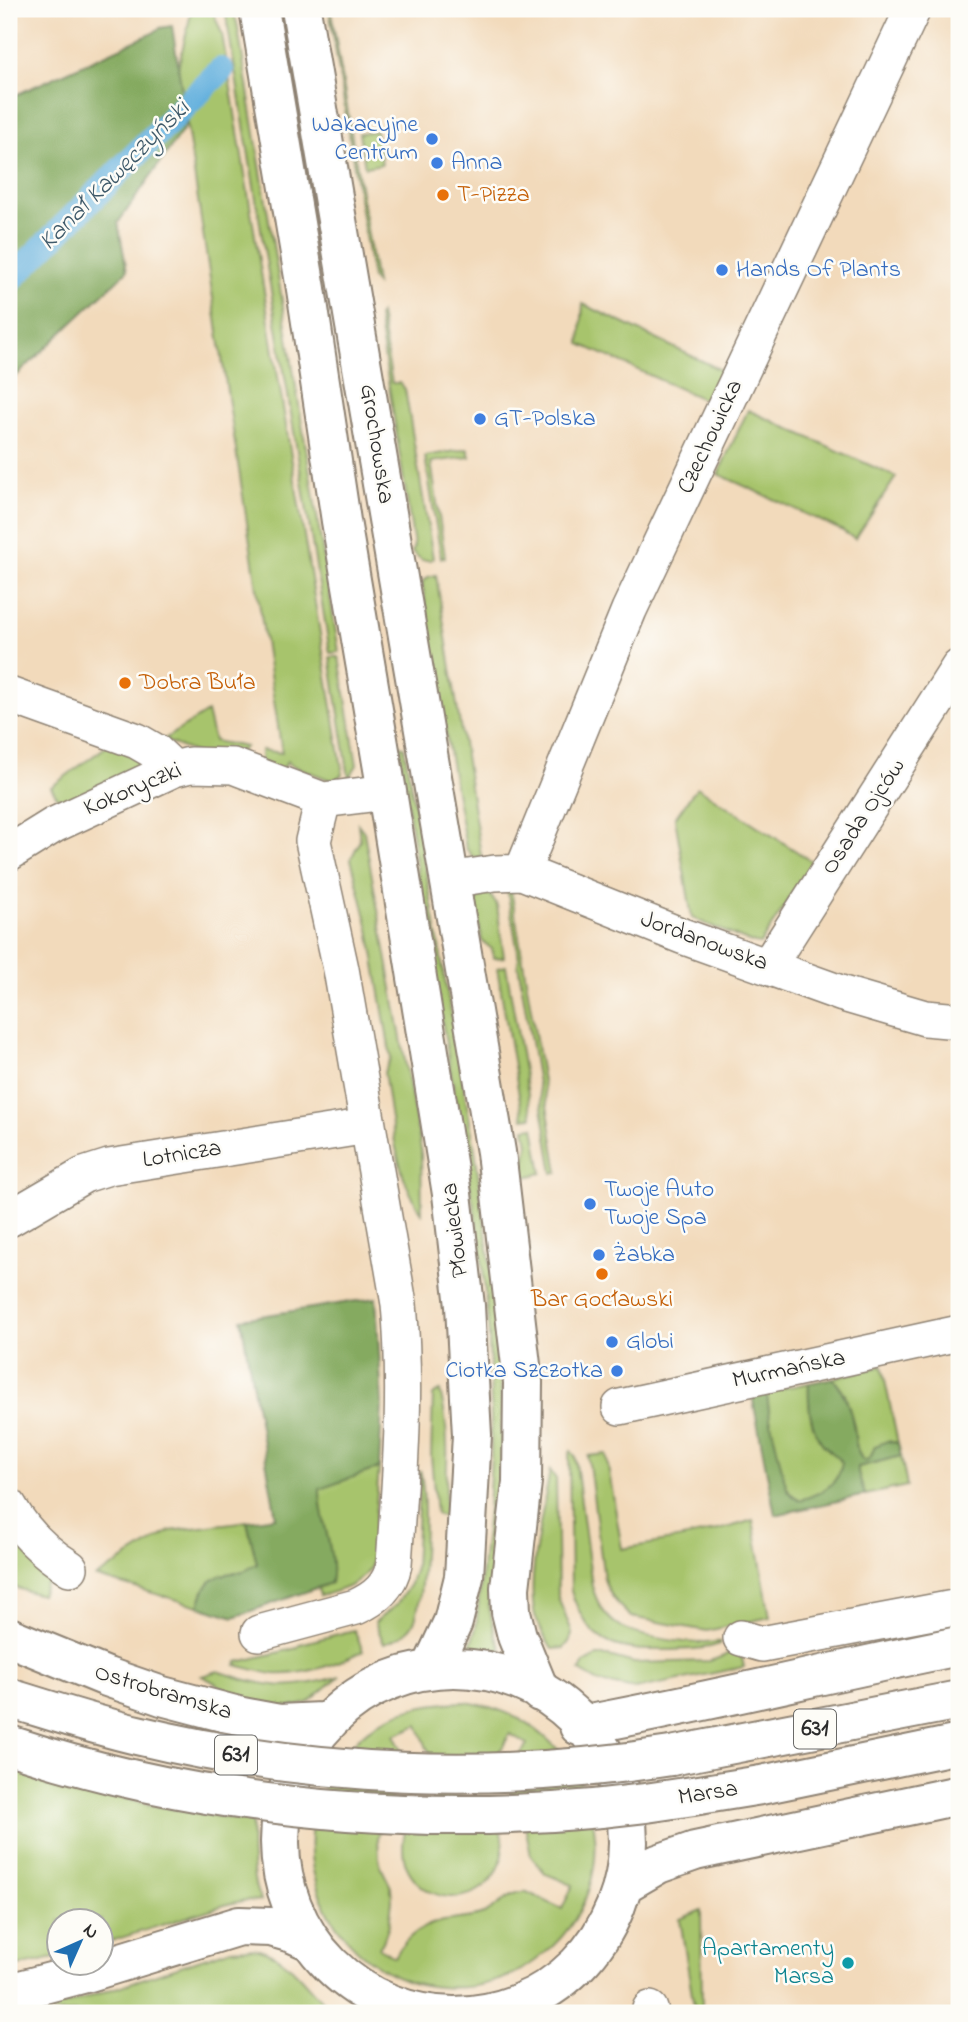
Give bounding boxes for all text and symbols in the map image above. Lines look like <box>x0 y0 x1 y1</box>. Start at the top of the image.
water label: Kanał Kawęczyński <box>31 90 201 260</box>
place label: Wakacyjne Centrum <box>312 108 418 171</box>
marker: Wakacyjne Centrum <box>424 131 440 147</box>
place label: Anna <box>451 146 502 181</box>
marker: Anna <box>429 155 445 171</box>
place label: T-Pizza <box>457 178 530 213</box>
marker: T-Pizza <box>435 187 451 203</box>
place label: Hands Of Plants <box>736 253 901 288</box>
marker: Hands Of Plants <box>714 262 730 278</box>
street label: Czechowicka <box>669 374 753 500</box>
street label: Grochowska <box>349 382 403 506</box>
place label: GT-Polska <box>494 402 596 437</box>
marker: GT-Polska <box>472 411 488 427</box>
place label: Dobra Buła <box>138 666 256 701</box>
marker: Dobra Buła <box>117 675 133 691</box>
street label: Osada Ojców <box>813 752 915 882</box>
street label: Kokoryczki <box>79 754 188 827</box>
street label: Jordanowska <box>635 903 773 981</box>
street label: Lotnicza <box>140 1132 224 1178</box>
place label: Twoje Auto Twoje Spa <box>604 1173 714 1236</box>
street label: Płowiecka <box>433 1181 479 1279</box>
marker: Twoje Auto Twoje Spa <box>582 1196 598 1212</box>
place label: Żabka <box>613 1238 675 1273</box>
marker: Żabka <box>591 1247 607 1263</box>
marker: Bar Gocławski <box>594 1266 610 1282</box>
place label: Bar Gocławski <box>530 1283 673 1318</box>
place label: Globi <box>626 1325 674 1360</box>
marker: Globi <box>604 1334 620 1350</box>
street label: Murmańska <box>729 1341 849 1399</box>
place label: Ciotka Szczotka <box>445 1354 603 1389</box>
marker: Ciotka Szczotka <box>609 1363 625 1379</box>
street label: Ostrobramska <box>90 1655 236 1731</box>
road number: 631 <box>794 1710 836 1748</box>
road number: 631 <box>215 1736 257 1774</box>
street label: Marsa <box>676 1772 740 1816</box>
north arrow <box>46 1906 116 1976</box>
text: N <box>76 1918 104 1946</box>
place label: Apartamenty Marsa <box>702 1932 834 1995</box>
marker: Apartamenty Marsa <box>840 1955 856 1971</box>

